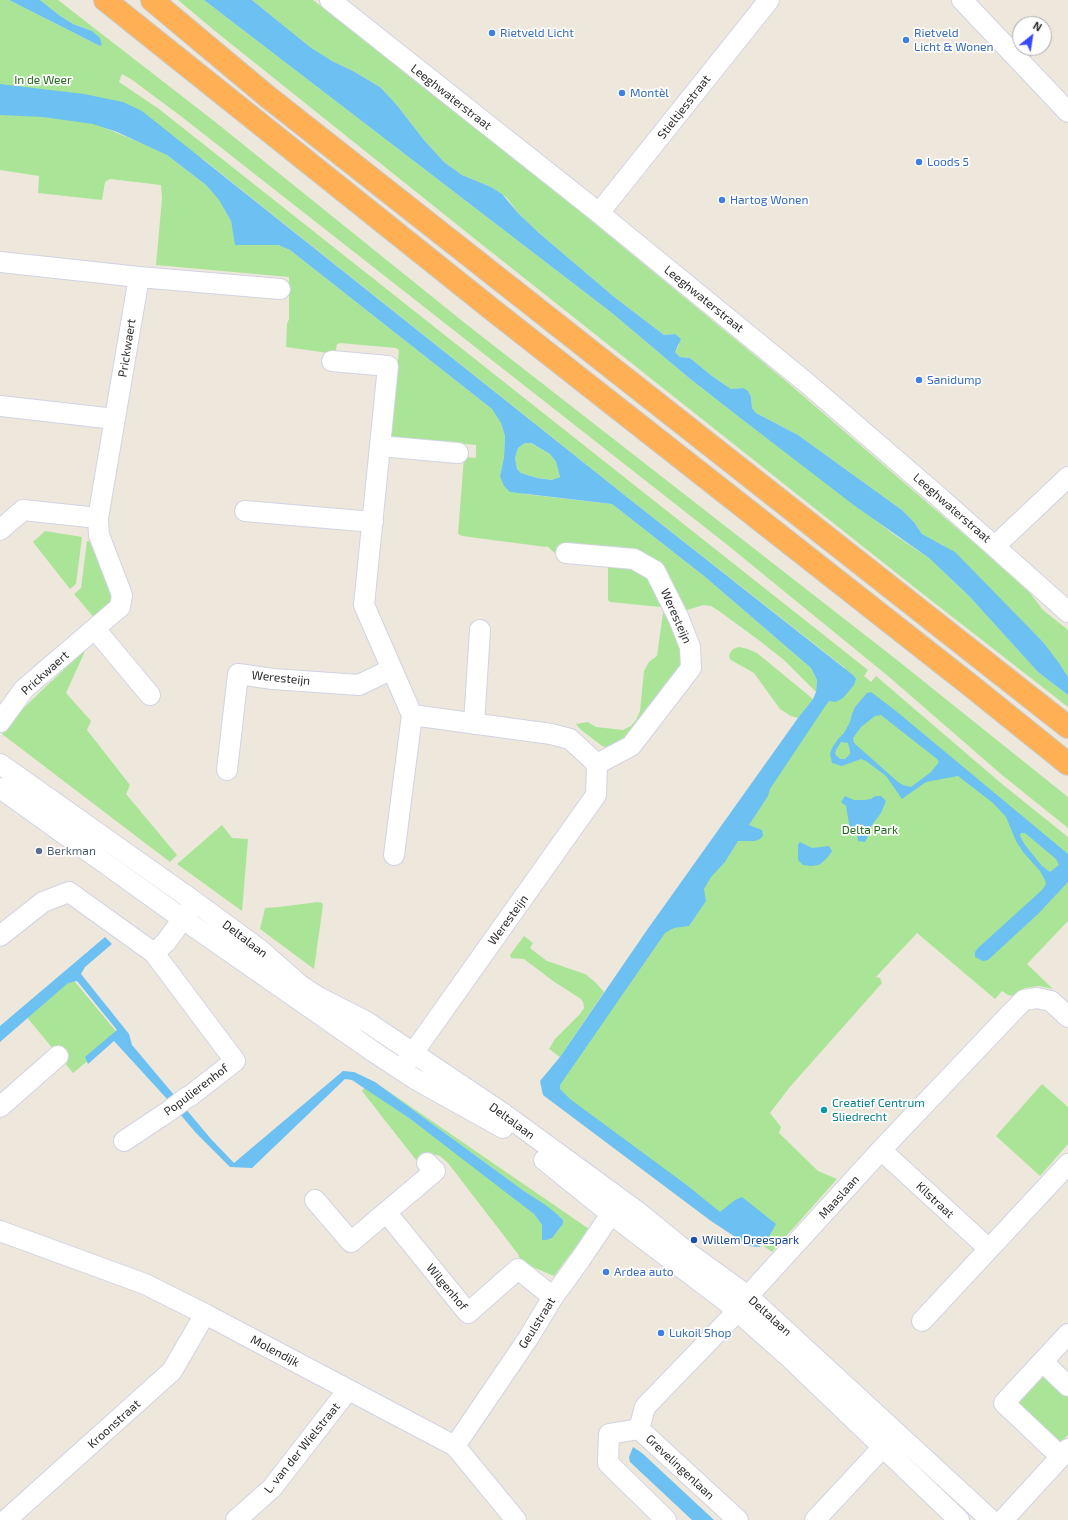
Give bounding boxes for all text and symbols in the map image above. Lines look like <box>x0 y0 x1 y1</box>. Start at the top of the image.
north arrow <box>1012 16 1052 56</box>
text: N <box>1031 18 1044 34</box>
place label: Rietveld Licht <box>500 26 574 40</box>
place label: Rietveld Licht & Wonen <box>914 26 994 54</box>
marker: Rietveld Licht <box>487 28 497 38</box>
marker: Rietveld Licht & Wonen <box>901 35 911 45</box>
street label: Leeghwaterstraat <box>408 61 494 133</box>
street label: Stieltjesstraat <box>654 72 714 142</box>
park label: In de Weer <box>14 73 72 87</box>
place label: Montèl <box>630 86 669 100</box>
marker: Montèl <box>617 88 627 98</box>
place label: Loods 5 <box>927 155 969 169</box>
marker: Loods 5 <box>914 157 924 167</box>
place label: Hartog Wonen <box>730 193 809 207</box>
marker: Hartog Wonen <box>717 195 727 205</box>
street label: Leeghwaterstraat <box>661 263 747 335</box>
street label: Prickwaert <box>115 318 139 378</box>
place label: Sanidump <box>927 373 981 387</box>
marker: Sanidump <box>914 375 924 385</box>
street label: Leeghwaterstraat <box>910 470 994 546</box>
street label: Weresteijn <box>657 586 695 646</box>
street label: Prickwaert <box>18 648 72 698</box>
street label: Weresteijn <box>251 668 311 688</box>
park label: Delta Park <box>842 823 898 837</box>
place label: Berkman <box>47 844 96 858</box>
marker: Berkman <box>34 846 44 856</box>
street label: Weresteijn <box>485 892 531 948</box>
street label: Deltalaan <box>220 917 270 961</box>
street label: Populierenhof <box>161 1061 231 1119</box>
place label: Creatief Centrum Sliedrecht <box>832 1096 925 1124</box>
street label: Deltalaan <box>486 1100 538 1142</box>
marker: Creatief Centrum Sliedrecht <box>819 1105 829 1115</box>
street label: Maaslaan <box>816 1172 862 1222</box>
street label: Kilstraat <box>913 1179 957 1221</box>
place label: Willem Dreespark <box>702 1233 799 1247</box>
marker: Willem Dreespark <box>689 1235 699 1245</box>
street label: Wilgenhof <box>423 1261 471 1313</box>
place label: Ardea auto <box>614 1265 674 1279</box>
marker: Ardea auto <box>601 1267 611 1277</box>
street label: Deltalaan <box>746 1293 794 1339</box>
street label: Geulstraat <box>516 1295 558 1351</box>
place label: Lukoil Shop <box>669 1326 731 1340</box>
marker: Lukoil Shop <box>656 1328 666 1338</box>
street label: Molendijk <box>248 1332 302 1370</box>
street label: Kroonstraat <box>85 1397 143 1451</box>
street label: L. van der Wielstraat <box>261 1400 343 1496</box>
street label: Grevelingenlaan <box>643 1432 717 1502</box>

